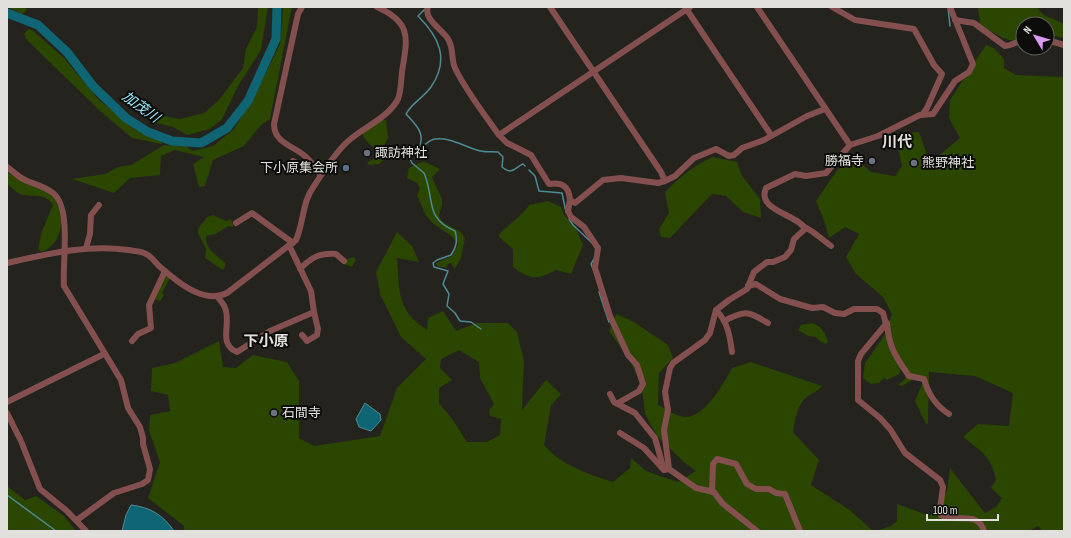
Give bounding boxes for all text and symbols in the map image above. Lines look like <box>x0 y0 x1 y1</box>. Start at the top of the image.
north arrow <box>1015 16 1055 56</box>
text: N <box>1021 24 1035 36</box>
water label: 加茂川 <box>119 88 165 127</box>
district label: 川代 <box>882 133 912 152</box>
place label: 諏訪神社 <box>375 145 427 161</box>
marker: 諏訪神社 <box>362 148 372 158</box>
place label: 勝福寺 <box>825 153 864 169</box>
place label: 熊野神社 <box>922 155 974 171</box>
marker: 勝福寺 <box>867 156 877 166</box>
marker: 熊野神社 <box>909 158 919 168</box>
place label: 下小原集会所 <box>260 160 338 176</box>
marker: 下小原集会所 <box>341 163 351 173</box>
district label: 下小原 <box>243 332 289 351</box>
place label: 石間寺 <box>282 405 321 421</box>
marker: 石間寺 <box>269 408 279 418</box>
scale bar <box>927 496 998 522</box>
text: 100 m <box>933 503 958 518</box>

